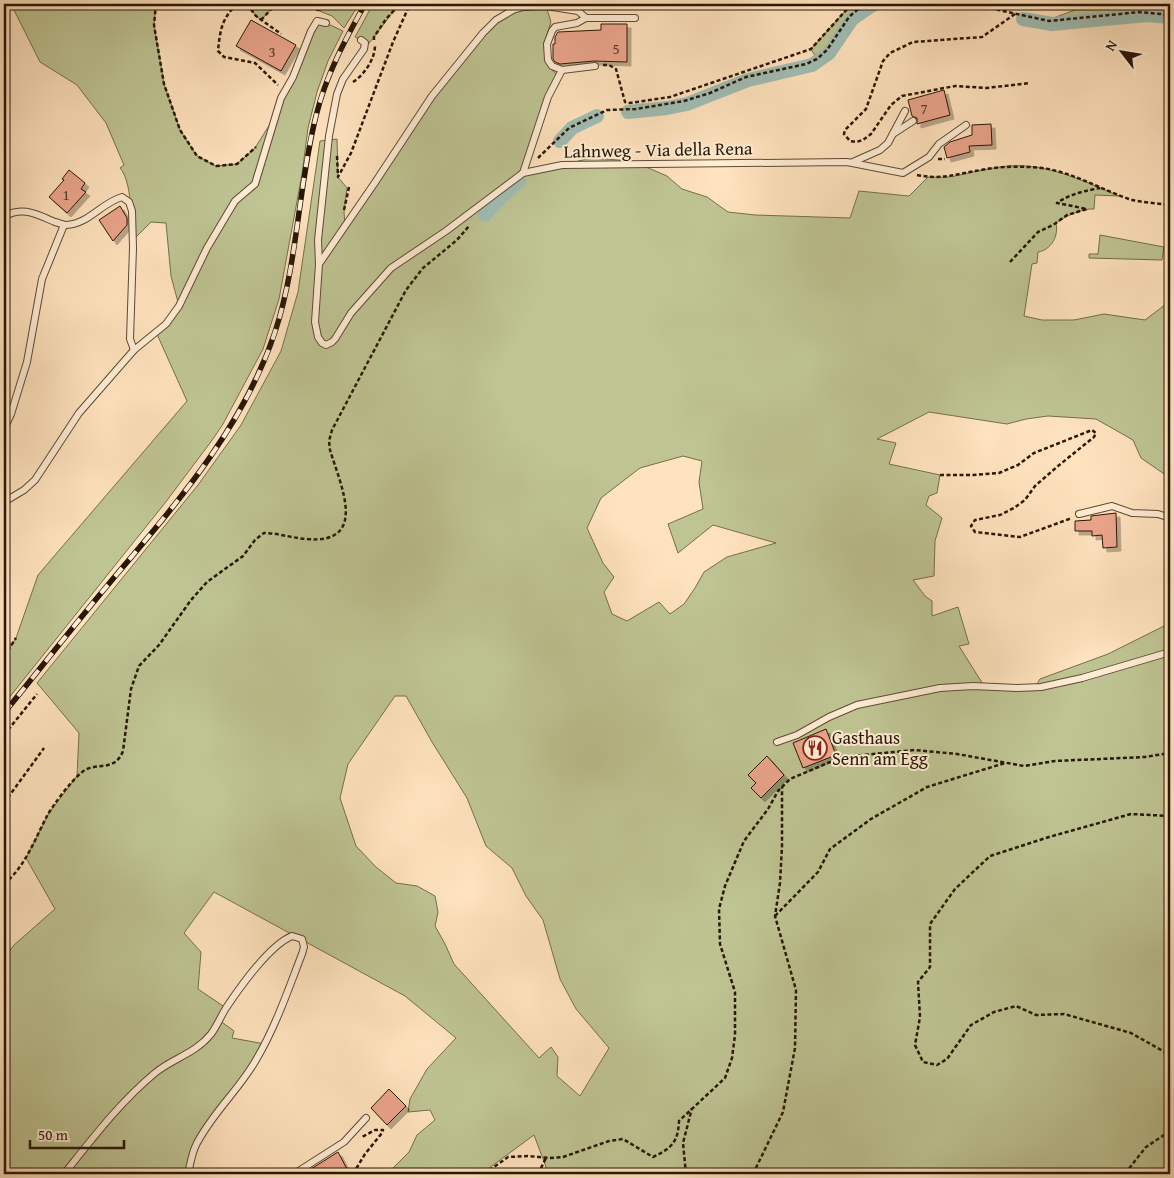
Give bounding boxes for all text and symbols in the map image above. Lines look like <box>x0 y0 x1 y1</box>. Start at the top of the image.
north arrow <box>1096 28 1146 78</box>
text: N <box>1100 36 1122 54</box>
house number: 5 <box>612 38 620 59</box>
house number: 3 <box>268 41 276 62</box>
house number: 7 <box>920 98 928 119</box>
street label: Lahnweg - Via della Rena <box>563 134 753 165</box>
house number: 1 <box>62 184 70 205</box>
place label: Gasthaus Senn am Egg <box>832 724 928 772</box>
restaurant icon: Gasthaus Senn am Egg <box>802 735 828 761</box>
scale bar <box>30 1118 124 1150</box>
text: 50 m <box>38 1124 69 1145</box>

